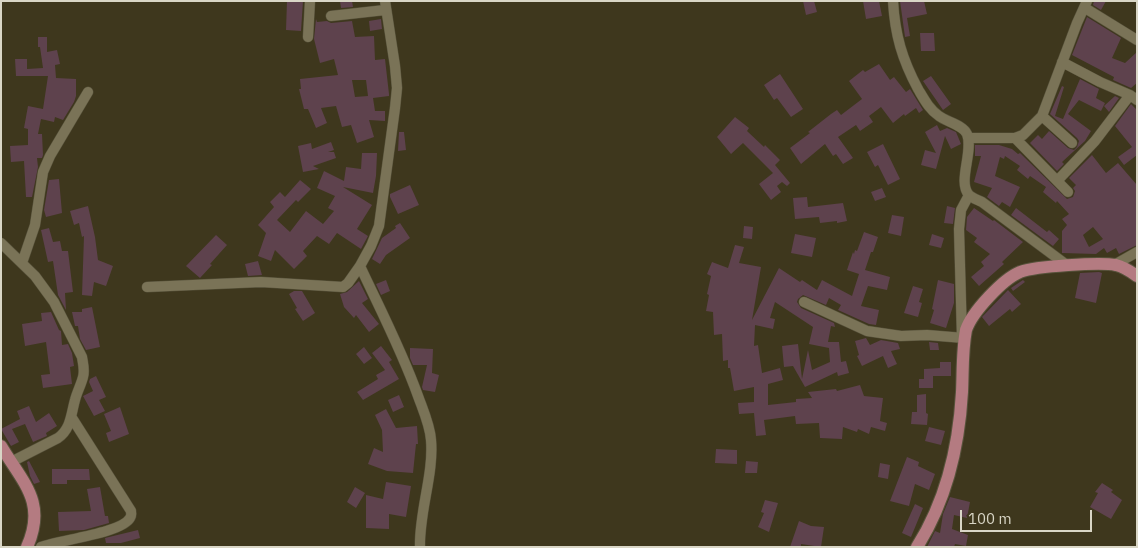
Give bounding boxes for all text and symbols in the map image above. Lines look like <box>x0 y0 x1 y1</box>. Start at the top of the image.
scale bar <box>963 500 1096 532</box>
text: 100 m <box>968 509 1012 528</box>

